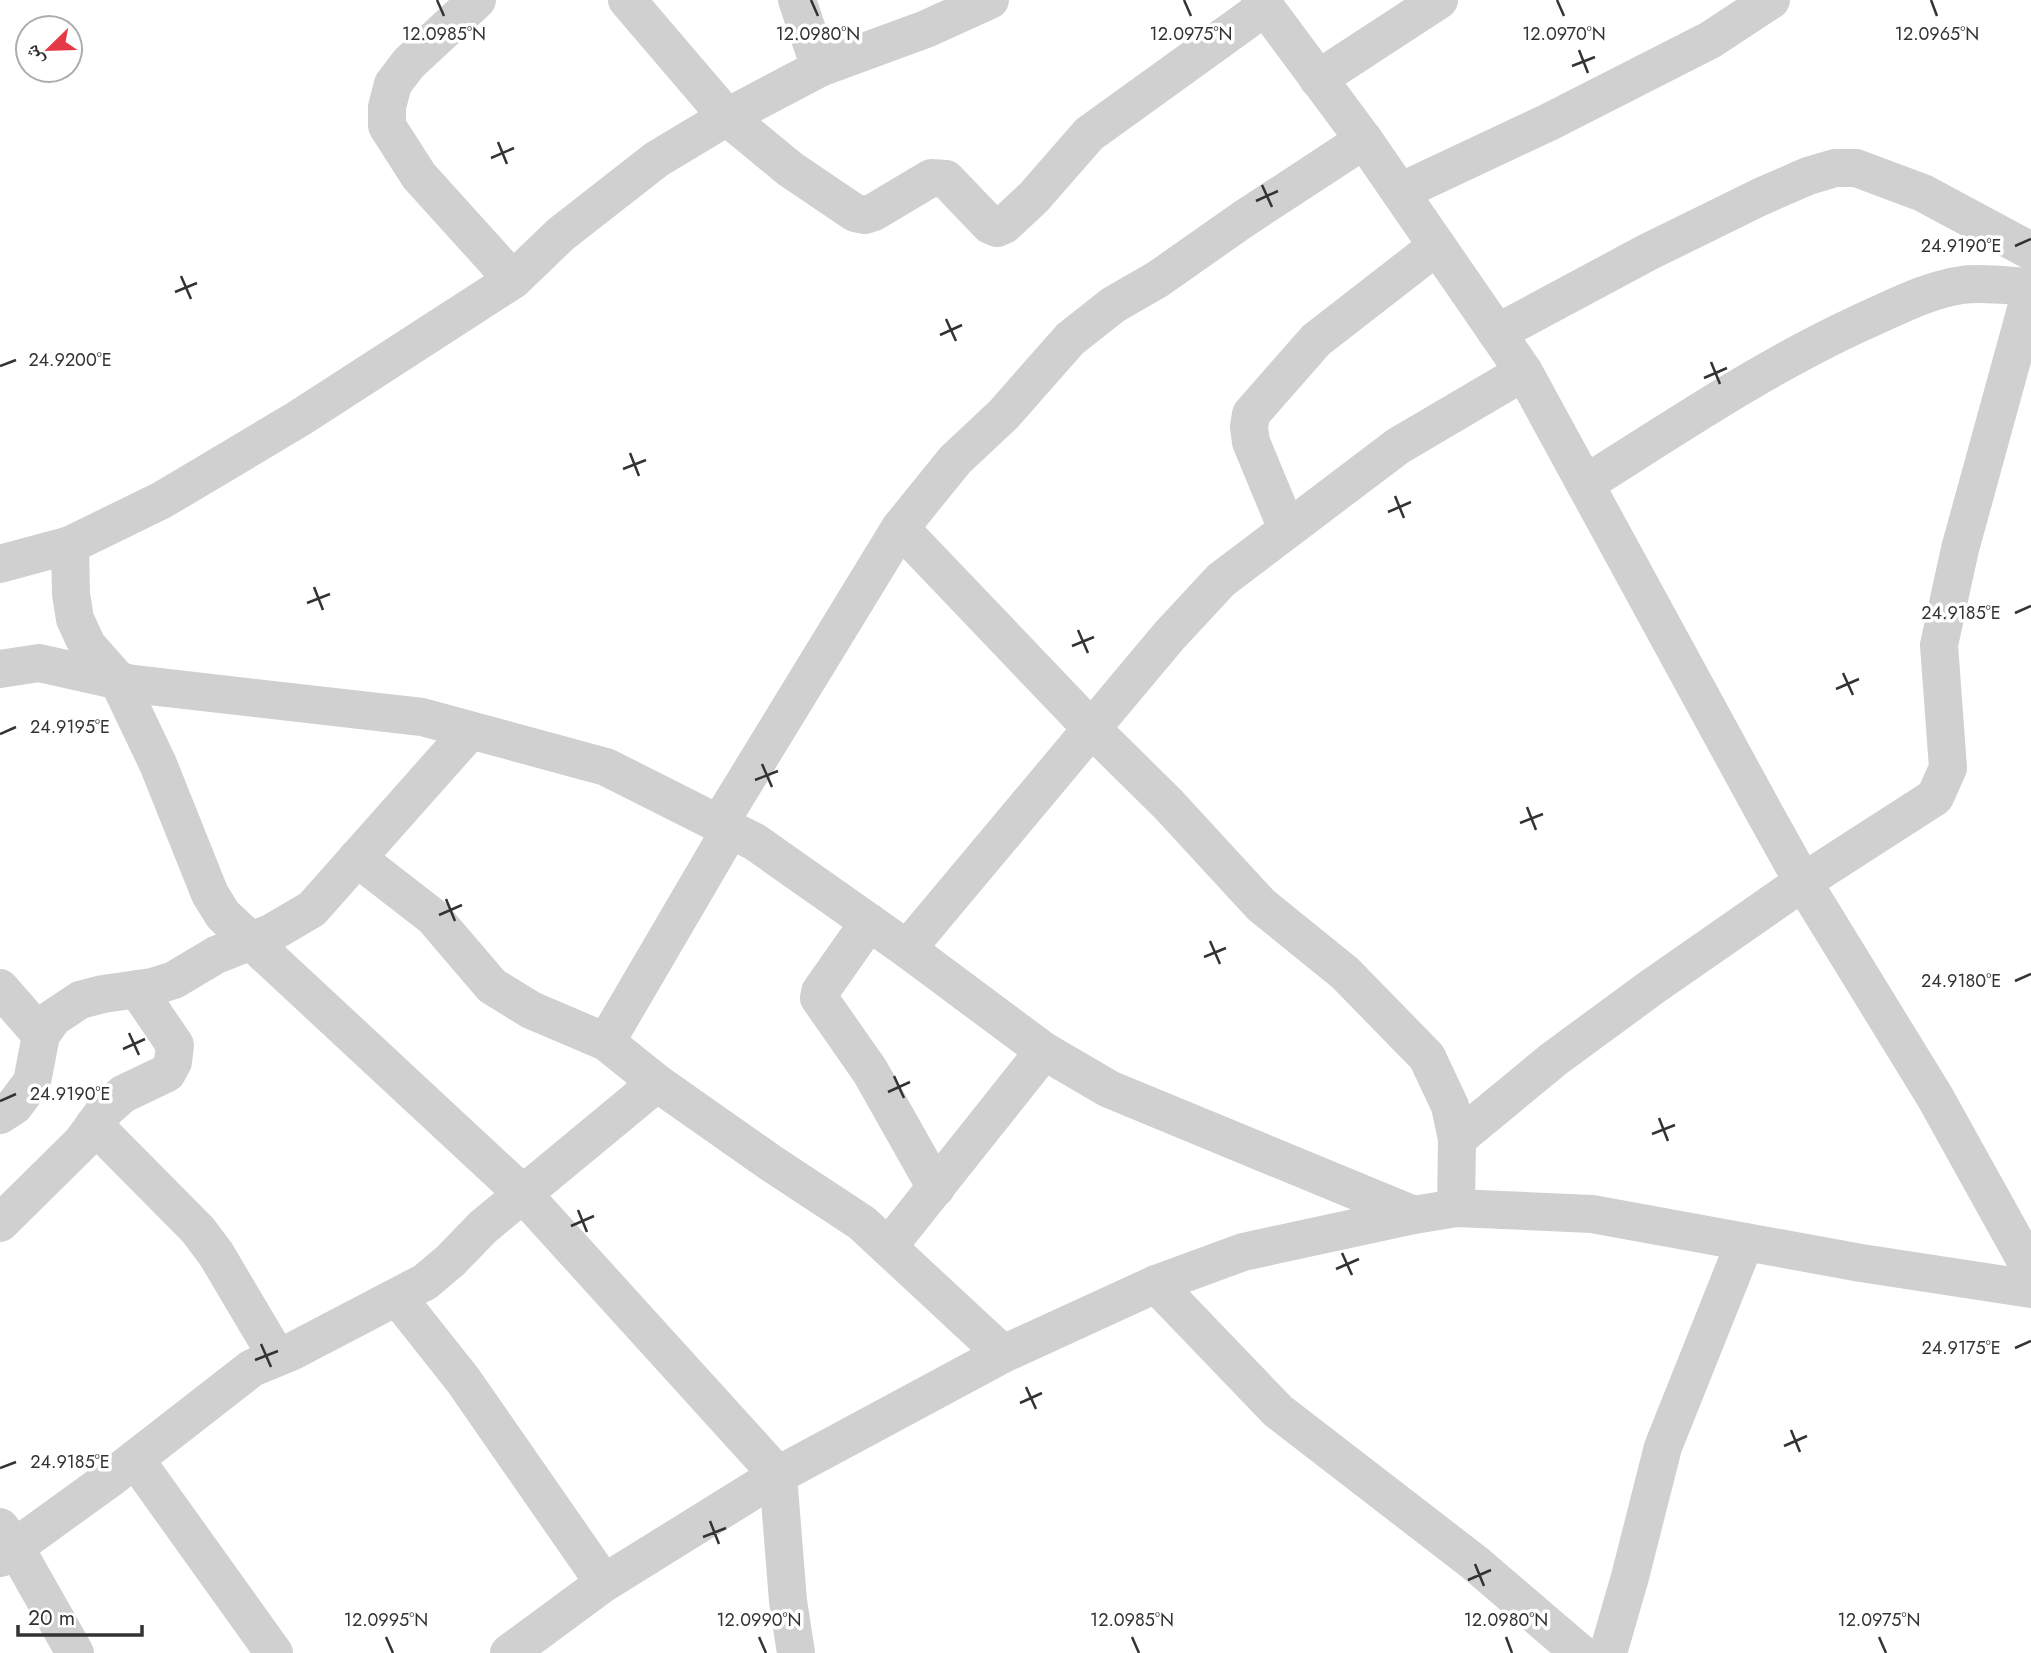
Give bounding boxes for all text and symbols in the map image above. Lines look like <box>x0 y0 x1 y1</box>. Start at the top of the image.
north arrow <box>14 14 84 84</box>
text: 12.0985°N <box>402 21 486 47</box>
text: 12.0980°N <box>776 21 860 47</box>
text: 12.0975°N <box>1150 21 1232 47</box>
text: 12.0970°N <box>1522 21 1606 47</box>
text: 12.0965°N <box>1895 21 1979 47</box>
text: ش <box>17 41 50 70</box>
text: 24.9190°E <box>1921 233 2001 259</box>
text: 24.9200°E <box>28 347 112 373</box>
text: 24.9185°E <box>1921 600 2001 626</box>
text: 24.9195°E <box>30 714 110 740</box>
text: 24.9180°E <box>1921 968 2001 994</box>
text: 24.9190°E <box>30 1081 110 1107</box>
text: 24.9175°E <box>1921 1335 2001 1361</box>
text: 24.9185°E <box>30 1449 110 1475</box>
scale bar <box>18 1594 142 1638</box>
text: 20 m <box>28 1603 75 1633</box>
text: 12.0995°N <box>344 1607 428 1633</box>
text: 12.0990°N <box>716 1607 802 1633</box>
text: 12.0985°N <box>1090 1607 1174 1633</box>
text: 12.0980°N <box>1464 1607 1548 1633</box>
text: 12.0975°N <box>1838 1607 1920 1633</box>

